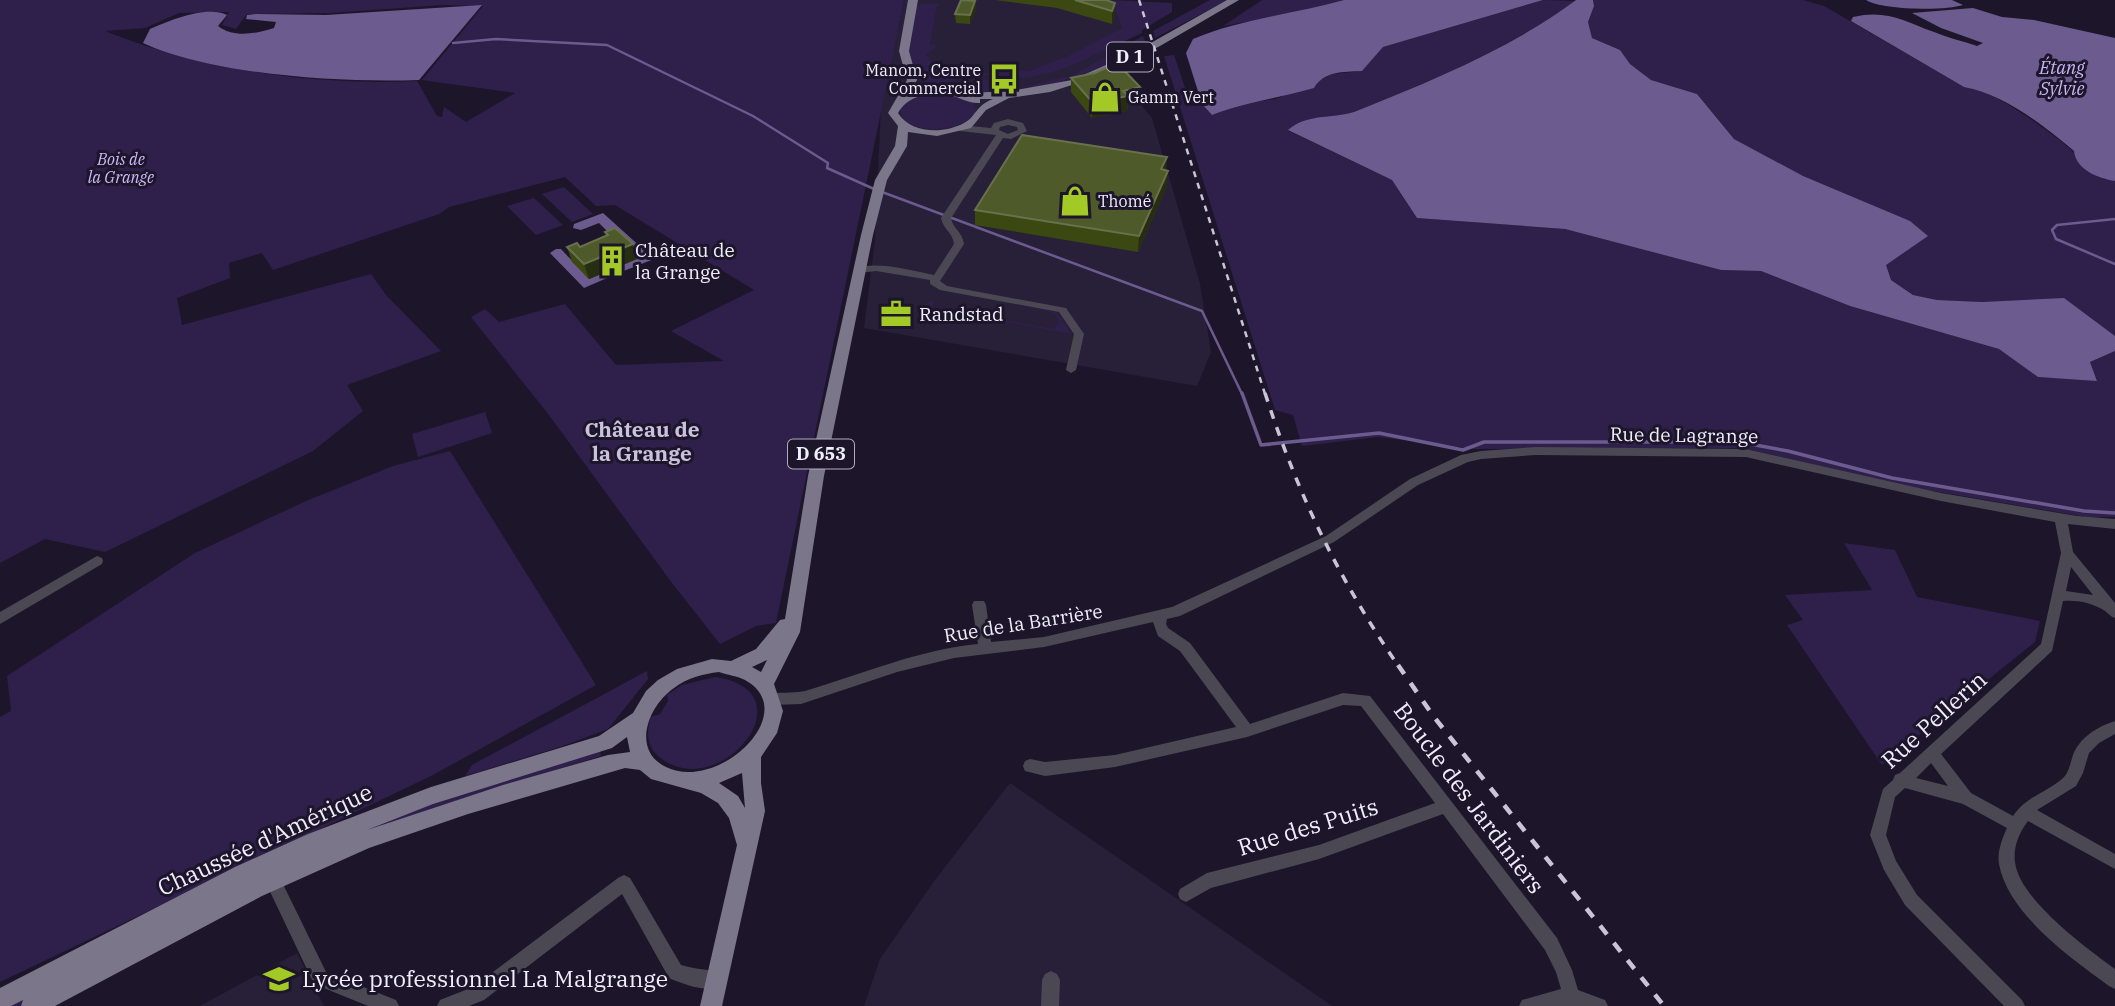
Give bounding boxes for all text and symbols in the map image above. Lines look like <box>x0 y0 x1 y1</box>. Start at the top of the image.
road number: D 1 <box>1107 42 1153 72</box>
water label: Étang Sylvie <box>2038 56 2085 100</box>
place label: Manom, Centre Commercial <box>865 60 981 98</box>
bus stop icon: Manom, Centre Commercial <box>987 62 1021 96</box>
shop icon: Gamm Vert <box>1088 80 1122 114</box>
place label: Gamm Vert <box>1128 87 1214 107</box>
park label: Bois de la Grange <box>88 149 154 187</box>
shop icon: Thomé <box>1058 184 1092 218</box>
place label: Thomé <box>1098 191 1151 211</box>
place label: Château de la Grange <box>635 238 735 284</box>
building icon: Château de la Grange <box>595 244 629 278</box>
office icon: Randstad <box>879 297 913 331</box>
place label: Randstad <box>919 302 1004 326</box>
district label: Château de la Grange <box>584 415 700 467</box>
street label: Rue de Lagrange <box>1610 422 1758 448</box>
road number: D 653 <box>788 440 854 468</box>
street label: Rue de la Barrière <box>942 599 1104 647</box>
street label: Rue Pellerin <box>1874 664 1992 774</box>
street label: Boucle des Jardiniers <box>1388 696 1552 899</box>
street label: Chaussée d'Amérique <box>152 776 377 902</box>
street label: Rue des Puits <box>1234 790 1382 862</box>
school or university icon: Lycée professionnel La Malgrange <box>262 962 296 996</box>
place label: Lycée professionnel La Malgrange <box>302 963 668 993</box>

